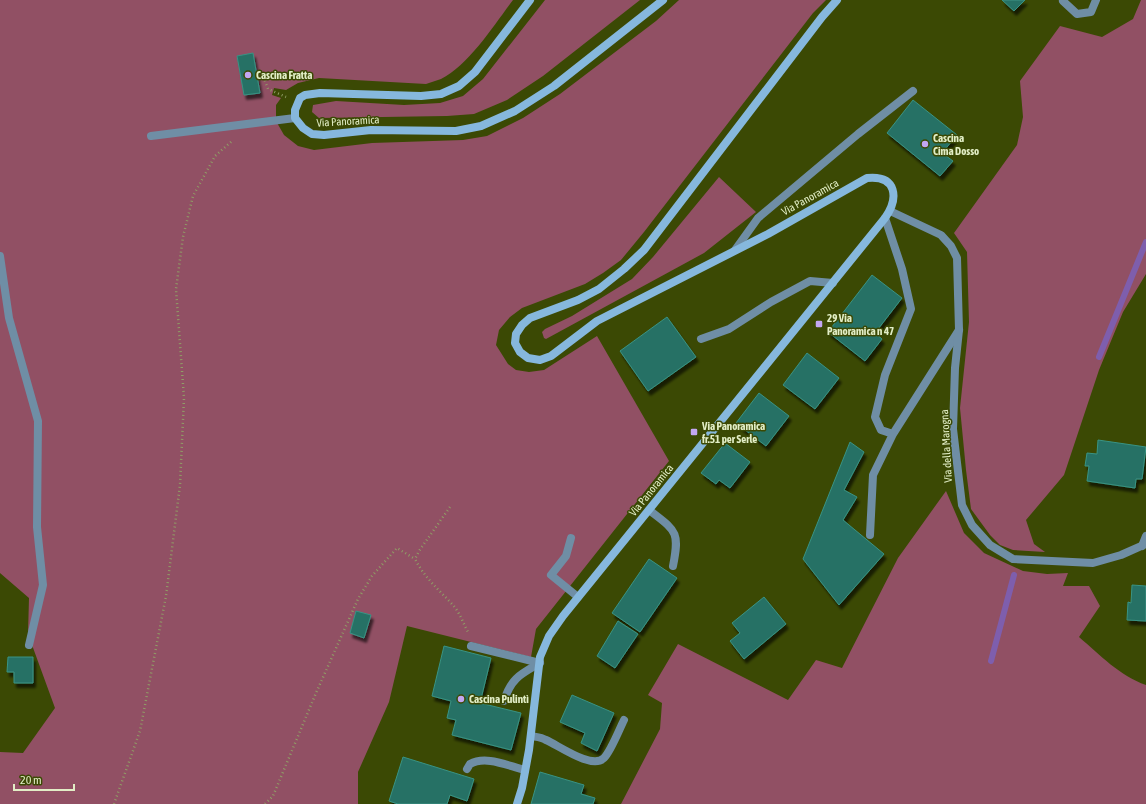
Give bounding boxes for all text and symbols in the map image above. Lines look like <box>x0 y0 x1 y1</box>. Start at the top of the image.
place label: Cascina Fratta <box>256 69 312 81</box>
marker: Cascina Fratta <box>243 70 253 80</box>
street label: Via Panoramica <box>316 113 380 129</box>
place label: Cascina Cima Dosso <box>933 132 979 157</box>
marker: Cascina Cima Dosso <box>920 139 930 149</box>
street label: Via Panoramica <box>779 176 841 218</box>
place label: 29 Via Panoramica n 47 <box>827 312 894 337</box>
marker: 29 Via Panoramica n 47 <box>814 319 824 329</box>
street label: Via della Marogna <box>938 409 954 483</box>
place label: Via Panoramica fr.51 per Serle <box>701 420 765 445</box>
marker: Via Panoramica fr.51 per Serle <box>689 427 699 437</box>
street label: Via Panoramica <box>626 462 676 518</box>
place label: Cascina Pulintì <box>469 693 529 705</box>
marker: Cascina Pulintì <box>456 694 466 704</box>
scale bar <box>14 766 74 792</box>
text: 20 m <box>20 773 42 787</box>

